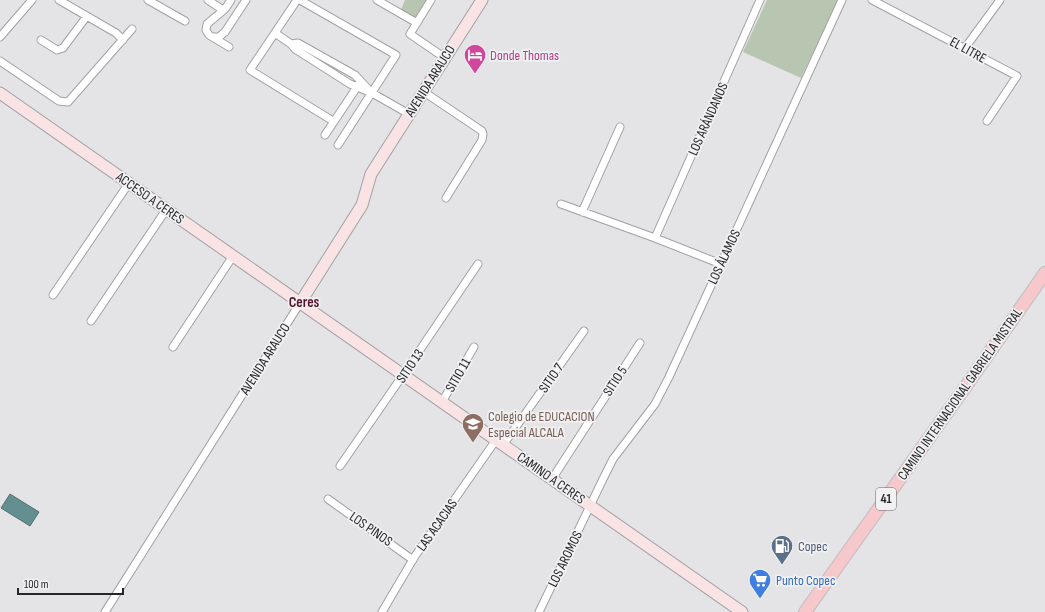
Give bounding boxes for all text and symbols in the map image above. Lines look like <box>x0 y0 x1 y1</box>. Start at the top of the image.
street label: EL LITRE <box>947 33 989 67</box>
street label: AVENIDA ARAUCO <box>401 42 459 121</box>
hotel icon: Donde Thomas <box>462 42 488 75</box>
place label: Donde Thomas <box>490 47 559 64</box>
street label: LOS ARÁNDANOS <box>684 80 732 158</box>
street label: ACCESO A CERES <box>112 168 187 228</box>
street label: LOS ÁLAMOS <box>704 227 744 287</box>
district label: Ceres <box>289 293 320 312</box>
street label: CAMINO INTERNACIONAL GABRIELA MISTRAL <box>894 305 1026 483</box>
street label: AVENIDA ARAUCO <box>236 320 294 399</box>
street label: SITIO 13 <box>393 346 428 386</box>
street label: SITIO 11 <box>442 355 474 395</box>
street label: SITIO 7 <box>535 360 567 396</box>
street label: SITIO 5 <box>599 363 631 399</box>
place label: Colegio de EDUCACION Especial ALCALA <box>488 408 595 441</box>
school or university icon: Colegio de EDUCACION Especial ALCALA <box>460 411 486 444</box>
street label: CAMINO A CERES <box>514 448 588 508</box>
road number: 41 <box>876 488 896 510</box>
street label: LAS ACACIAS <box>413 496 461 554</box>
street label: LOS PINOS <box>346 508 396 550</box>
street label: LOS AROMOS <box>544 528 586 590</box>
fuel station icon: Copec <box>769 533 795 566</box>
place label: Copec <box>798 538 828 555</box>
supermarket icon: Punto Copec <box>747 567 773 600</box>
scale bar <box>18 570 123 596</box>
place label: Punto Copec <box>776 572 836 589</box>
text: 100 m <box>24 577 49 592</box>

